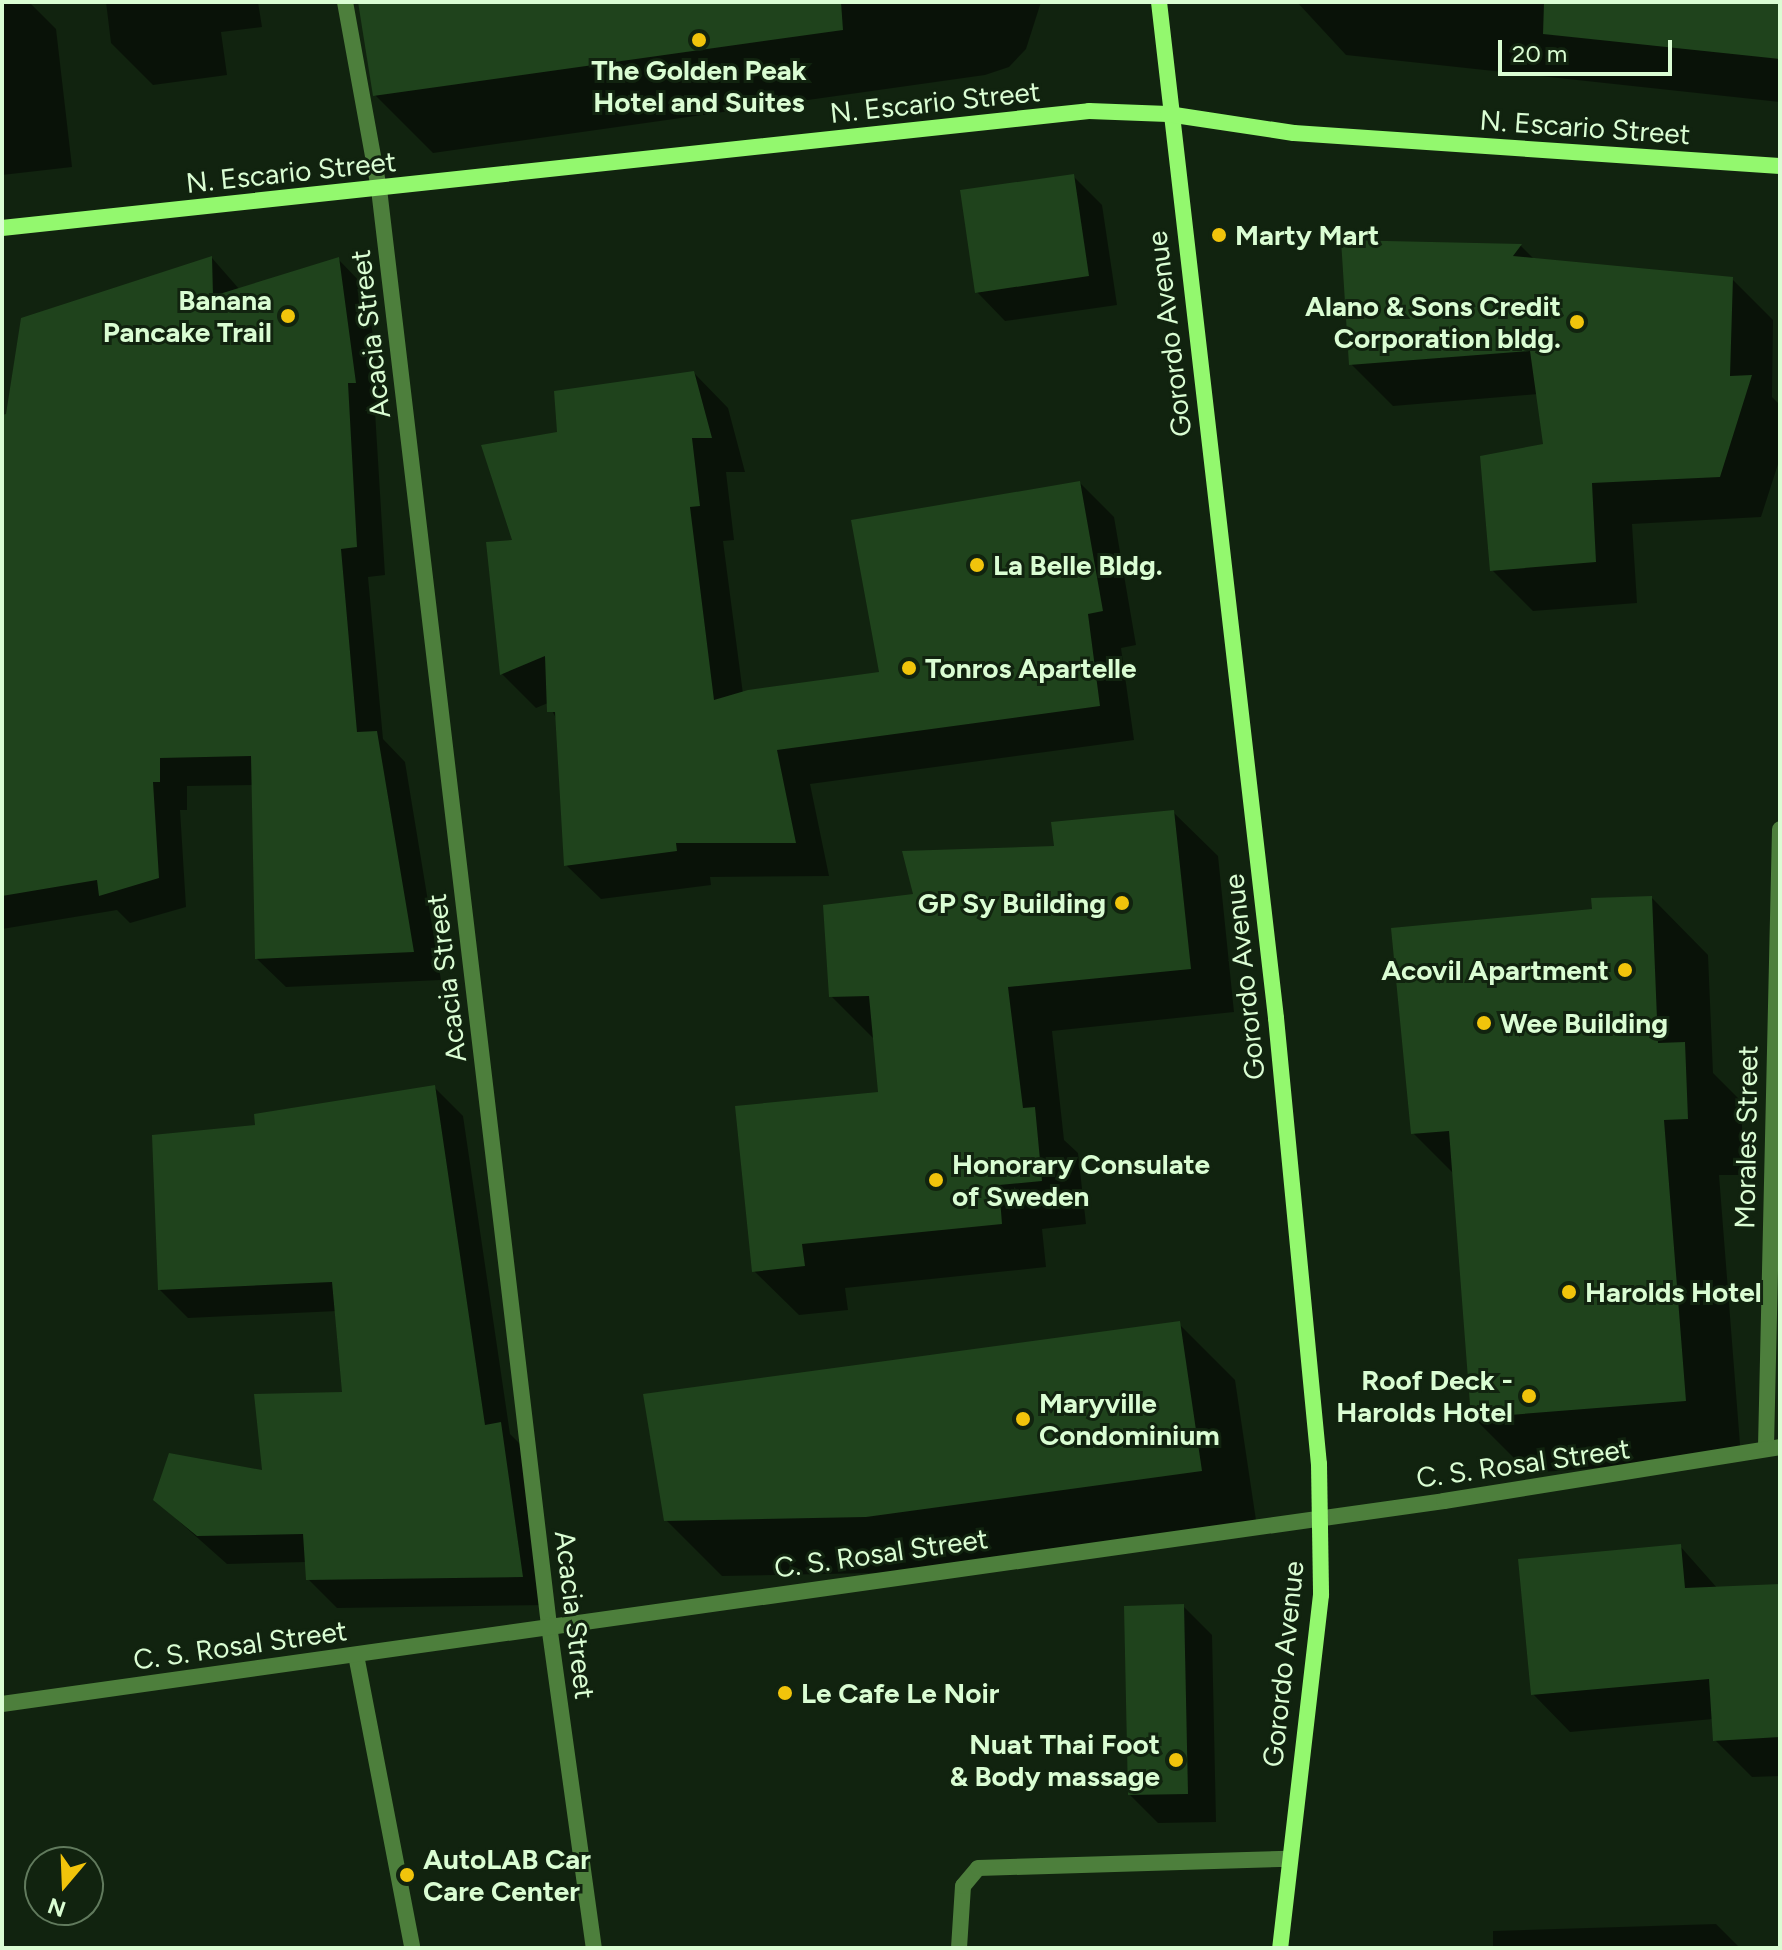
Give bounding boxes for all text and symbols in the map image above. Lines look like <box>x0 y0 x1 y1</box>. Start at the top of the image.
scale bar <box>1502 24 1676 74</box>
marker: The Golden Peak Hotel and Suites <box>690 31 708 49</box>
text: 20 m <box>1512 39 1567 68</box>
place label: The Golden Peak Hotel and Suites <box>591 53 807 119</box>
street label: N. Escario Street <box>828 74 1042 130</box>
street label: N. Escario Street <box>1479 103 1691 151</box>
street label: N. Escario Street <box>184 144 398 200</box>
place label: Marty Mart <box>1235 218 1379 252</box>
marker: Marty Mart <box>1210 226 1228 244</box>
street label: Gorordo Avenue <box>1140 229 1198 439</box>
street label: Acacia Street <box>343 248 397 420</box>
place label: Banana Pancake Trail <box>103 283 272 349</box>
place label: Alano & Sons Credit Corporation bldg. <box>1305 289 1561 355</box>
marker: Banana Pancake Trail <box>279 307 297 325</box>
marker: Alano & Sons Credit Corporation bldg. <box>1568 313 1586 331</box>
place label: La Belle Bldg. <box>993 548 1163 582</box>
marker: La Belle Bldg. <box>968 556 986 574</box>
place label: Tonros Apartelle <box>925 651 1136 685</box>
marker: Tonros Apartelle <box>900 659 918 677</box>
street label: Gorordo Avenue <box>1216 872 1272 1082</box>
place label: GP Sy Building <box>918 886 1106 920</box>
street label: Acacia Street <box>419 892 473 1064</box>
marker: GP Sy Building <box>1113 894 1131 912</box>
place label: Acovil Apartment <box>1381 953 1609 987</box>
marker: Acovil Apartment <box>1616 961 1634 979</box>
place label: Wee Building <box>1500 1006 1668 1040</box>
marker: Wee Building <box>1475 1014 1493 1032</box>
street label: Morales Street <box>1728 1045 1764 1229</box>
place label: Honorary Consulate of Sweden <box>952 1147 1210 1213</box>
marker: Honorary Consulate of Sweden <box>927 1171 945 1189</box>
place label: Harolds Hotel <box>1585 1275 1762 1309</box>
marker: Harolds Hotel <box>1560 1283 1578 1301</box>
place label: Roof Deck - Harolds Hotel <box>1336 1363 1513 1429</box>
place label: Maryville Condominium <box>1039 1386 1220 1452</box>
marker: Roof Deck - Harolds Hotel <box>1520 1387 1538 1405</box>
marker: Maryville Condominium <box>1014 1410 1032 1428</box>
street label: C. S. Rosal Street <box>1414 1431 1632 1495</box>
street label: C. S. Rosal Street <box>772 1521 990 1585</box>
street label: Acacia Street <box>548 1529 602 1701</box>
street label: Gorordo Avenue <box>1255 1559 1311 1769</box>
street label: C. S. Rosal Street <box>131 1613 349 1677</box>
place label: Le Cafe Le Noir <box>801 1676 999 1710</box>
marker: Le Cafe Le Noir <box>776 1684 794 1702</box>
place label: Nuat Thai Foot & Body massage <box>950 1727 1160 1793</box>
marker: Nuat Thai Foot & Body massage <box>1167 1751 1185 1769</box>
place label: AutoLAB Car Care Center <box>423 1842 591 1908</box>
north arrow <box>24 1846 104 1926</box>
marker: AutoLAB Car Care Center <box>398 1866 416 1884</box>
text: N <box>44 1892 69 1923</box>

